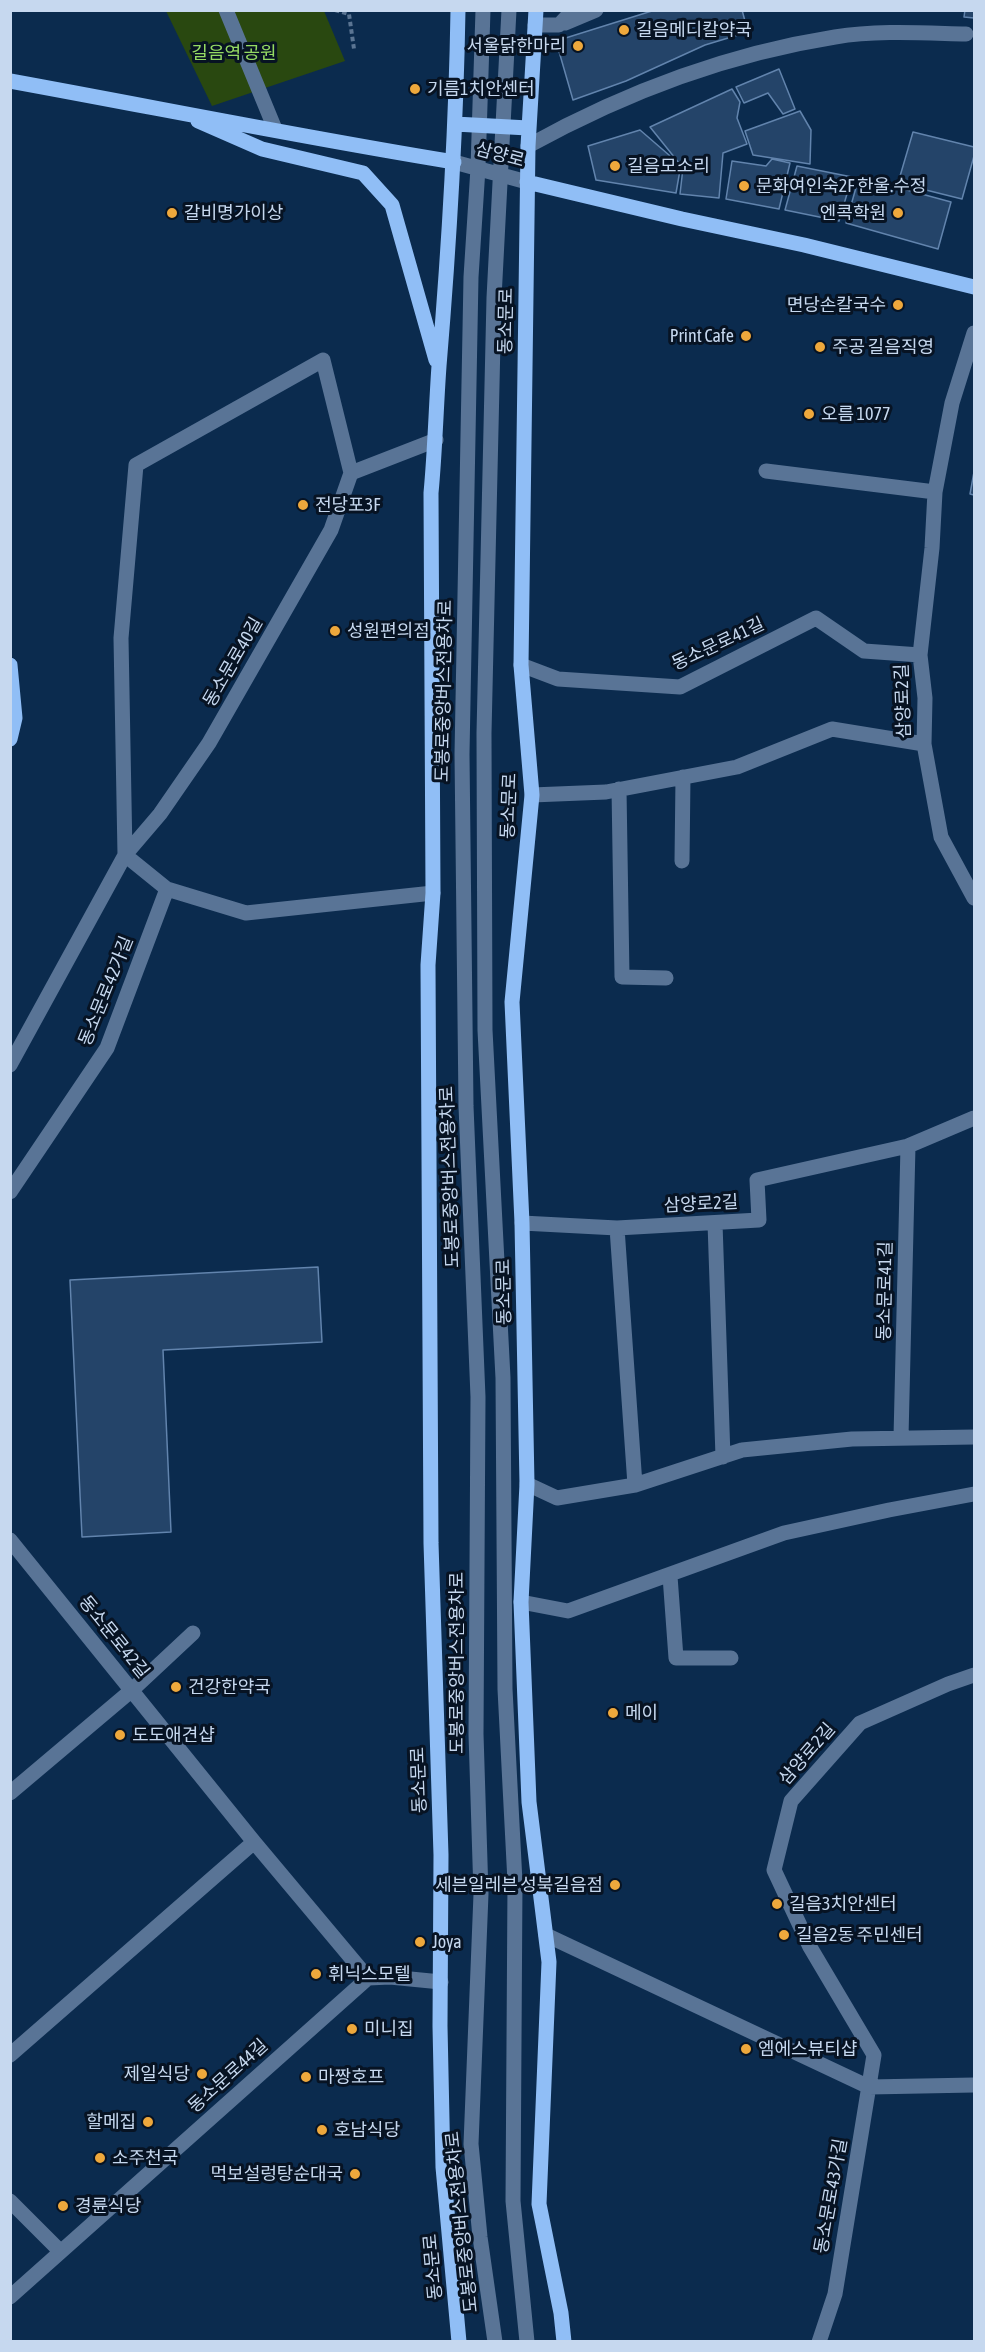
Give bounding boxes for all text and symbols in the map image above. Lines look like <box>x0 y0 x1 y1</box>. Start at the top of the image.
place label: 길음메디칼약국 <box>636 19 752 41</box>
marker: 길음메디칼약국 <box>617 23 631 37</box>
place label: 서울닭한마리 <box>467 35 566 57</box>
marker: 서울닭한마리 <box>571 39 585 53</box>
park label: 길음역 공원 <box>191 42 277 64</box>
place label: 기름1치안센터 <box>427 78 535 100</box>
marker: 기름1치안센터 <box>408 82 422 96</box>
street label: 삼양로 <box>473 138 527 172</box>
place label: 길음모소리 <box>627 155 710 177</box>
marker: 길음모소리 <box>608 159 622 173</box>
place label: 문화여인숙2F 한울.수정 <box>756 175 926 197</box>
marker: 문화여인숙2F 한울.수정 <box>737 179 751 193</box>
place label: 갈비명가이상 <box>184 202 283 224</box>
place label: 엔콕학원 <box>820 202 886 224</box>
marker: 갈비명가이상 <box>165 206 179 220</box>
marker: 엔콕학원 <box>891 206 905 220</box>
street label: 동소문로 <box>495 288 517 354</box>
place label: 면당손칼국수 <box>787 294 886 316</box>
marker: 면당손칼국수 <box>891 298 905 312</box>
place label: Print Cafe <box>670 325 734 347</box>
marker: Print Cafe <box>739 329 753 343</box>
place label: 주공 길음직영 <box>832 336 934 358</box>
marker: 주공 길음직영 <box>813 340 827 354</box>
place label: 오름 1077 <box>821 403 890 425</box>
marker: 오름 1077 <box>802 407 816 421</box>
place label: 전당포3F <box>315 494 380 516</box>
marker: 전당포3F <box>296 498 310 512</box>
street label: 도봉로중앙버스전용차로 <box>432 600 456 782</box>
street label: 동소문로40길 <box>199 613 267 711</box>
street label: 동소문로41길 <box>668 613 768 675</box>
place label: 성원편의점 <box>347 620 430 642</box>
marker: 성원편의점 <box>328 624 342 638</box>
street label: 삼양로2길 <box>891 663 915 739</box>
street label: 동소문로 <box>497 773 521 839</box>
street label: 동소문로42가길 <box>74 933 138 1049</box>
street label: 도봉로중앙버스전용차로 <box>436 1086 464 1268</box>
street label: 삼양로2길 <box>663 1191 739 1217</box>
street label: 동소문로41길 <box>873 1241 897 1341</box>
street label: 동소문로 <box>493 1259 515 1325</box>
street label: 도봉로중앙버스전용차로 <box>446 1572 468 1754</box>
street label: 동소문로42길 <box>74 1591 154 1683</box>
place label: 건강한약국 <box>188 1676 271 1698</box>
marker: 건강한약국 <box>169 1680 183 1694</box>
place label: 메이 <box>625 1702 658 1724</box>
marker: 메이 <box>606 1706 620 1720</box>
street label: 삼양로2길 <box>774 1719 840 1789</box>
place label: 도도애견샵 <box>132 1724 215 1746</box>
marker: 도도애견샵 <box>113 1728 127 1742</box>
street label: 동소문로 <box>407 1747 431 1813</box>
place label: 세븐일레븐 성북길음점 <box>435 1874 603 1896</box>
marker: 세븐일레븐 성북길음점 <box>608 1878 622 1892</box>
place label: 길음3치안센터 <box>789 1893 897 1915</box>
marker: 길음3치안센터 <box>770 1897 784 1911</box>
place label: 길음2동 주민센터 <box>796 1924 923 1946</box>
marker: 길음2동 주민센터 <box>777 1928 791 1942</box>
place label: Joya <box>432 1931 462 1953</box>
marker: Joya <box>413 1935 427 1949</box>
place label: 휘닉스모텔 <box>328 1963 411 1985</box>
marker: 휘닉스모텔 <box>309 1967 323 1981</box>
place label: 미니집 <box>364 2018 414 2040</box>
marker: 미니집 <box>345 2022 359 2036</box>
street label: 동소문로44길 <box>184 2035 272 2117</box>
place label: 엠에스뷰티샵 <box>758 2038 857 2060</box>
marker: 엠에스뷰티샵 <box>739 2042 753 2056</box>
place label: 제일식당 <box>124 2063 190 2085</box>
place label: 마짱호프 <box>318 2066 384 2088</box>
marker: 제일식당 <box>195 2067 209 2081</box>
marker: 마짱호프 <box>299 2070 313 2084</box>
place label: 할메집 <box>86 2111 136 2133</box>
marker: 할메집 <box>141 2115 155 2129</box>
place label: 호남식당 <box>334 2119 400 2141</box>
marker: 호남식당 <box>315 2123 329 2137</box>
street label: 도봉로중앙버스전용차로 <box>442 2130 482 2314</box>
street label: 동소문로43가길 <box>810 2137 852 2255</box>
place label: 소주천국 <box>112 2147 178 2169</box>
marker: 소주천국 <box>93 2151 107 2165</box>
place label: 먹보설렁탕순대국 <box>211 2163 343 2185</box>
marker: 먹보설렁탕순대국 <box>348 2167 362 2181</box>
place label: 경륜식당 <box>75 2195 141 2217</box>
marker: 경륜식당 <box>56 2199 70 2213</box>
street label: 동소문로 <box>419 2233 447 2301</box>

